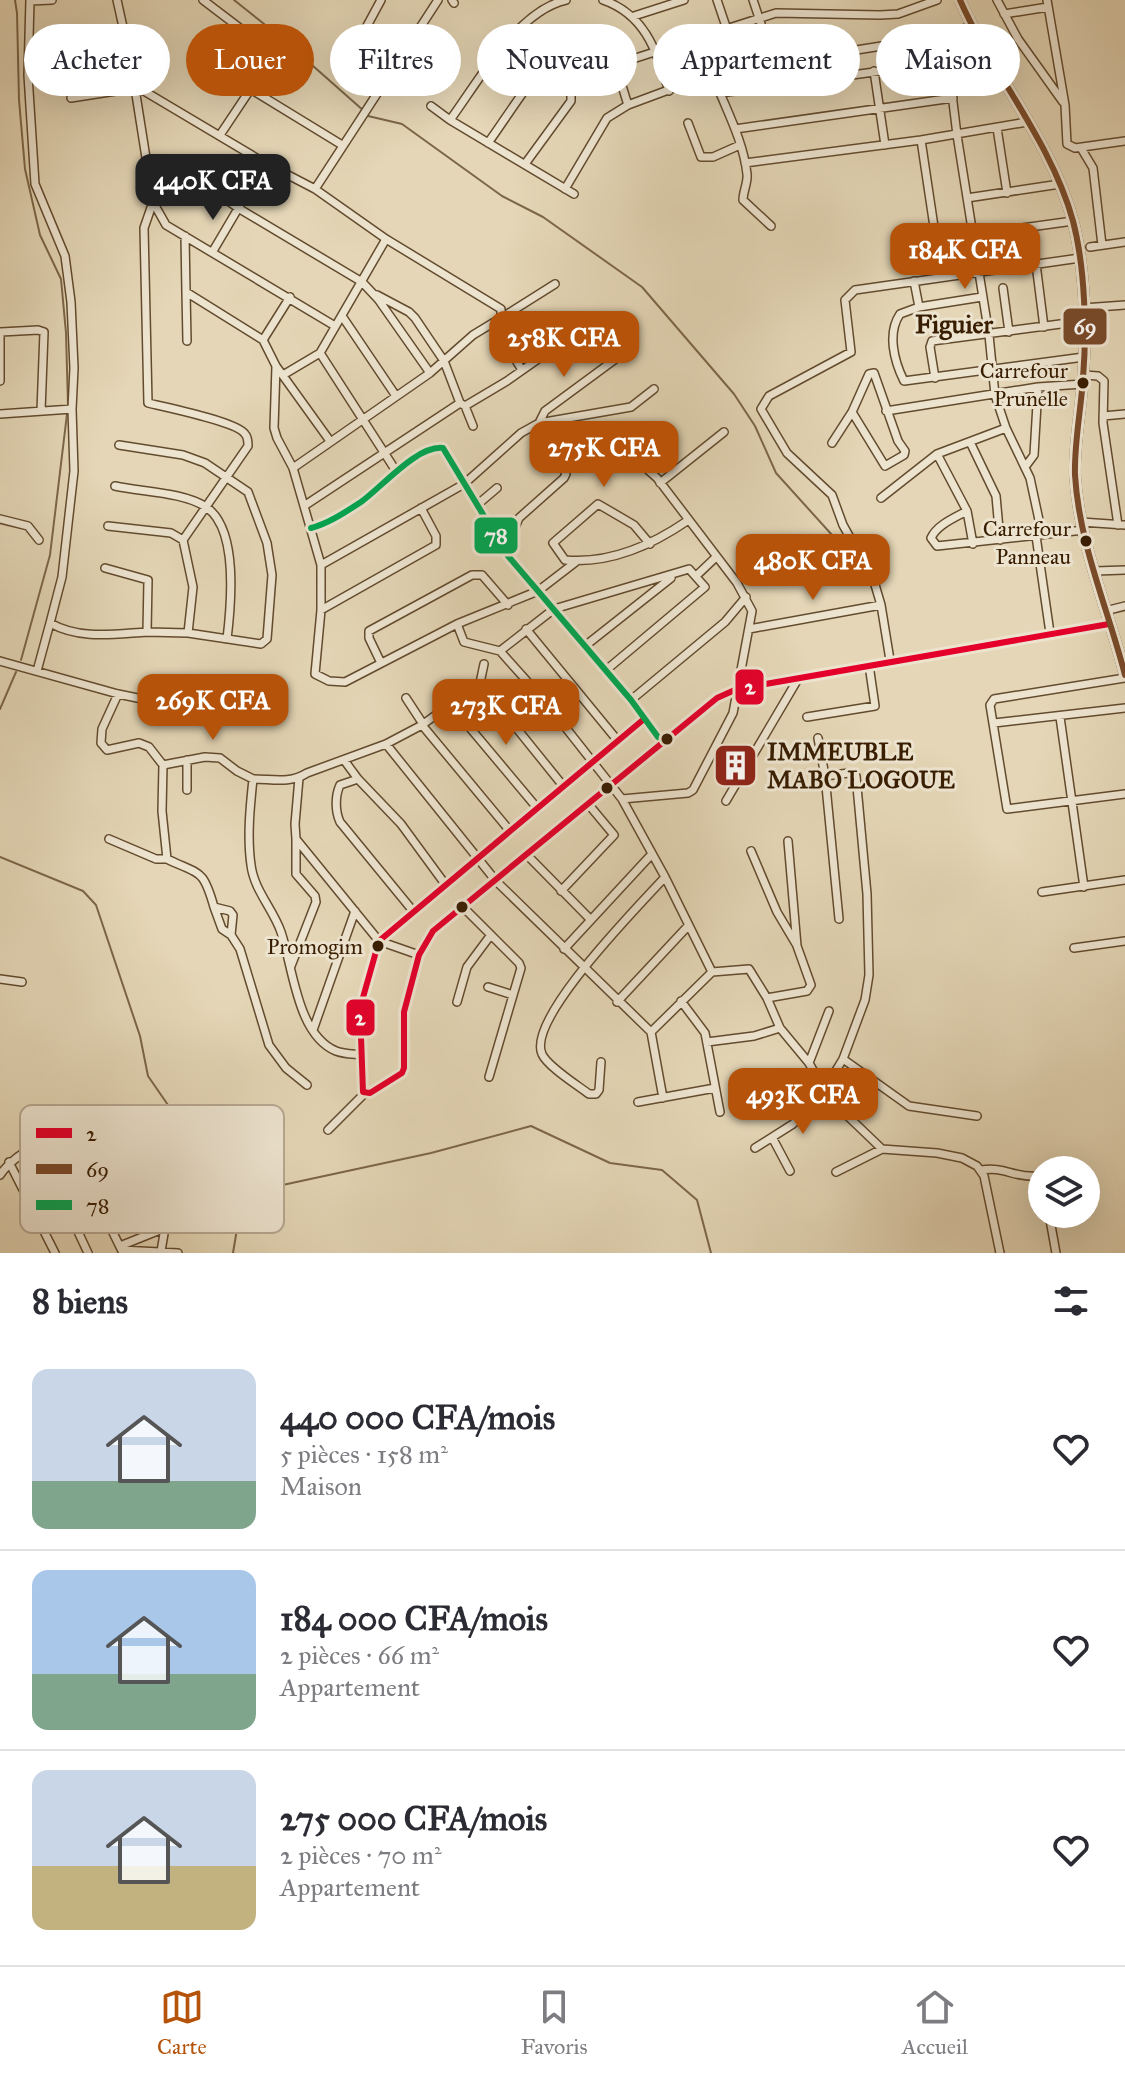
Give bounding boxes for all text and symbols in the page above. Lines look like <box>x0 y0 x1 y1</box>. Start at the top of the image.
chip: Acheter <box>24 24 170 96</box>
chip: Louer <box>186 24 314 96</box>
chip: Filtres <box>330 24 461 96</box>
chip: Nouveau <box>477 24 637 96</box>
chip: Appartement <box>653 24 860 96</box>
chip: Maison <box>876 24 1020 96</box>
pin: 440K CFA <box>130 154 296 222</box>
text: 440K CFA <box>153 164 273 196</box>
pin: 184K CFA <box>882 223 1048 291</box>
text: 184K CFA <box>908 233 1022 265</box>
line badge: 69 <box>1062 307 1108 346</box>
district label: Figuier <box>915 308 994 341</box>
pin: 258K CFA <box>481 311 647 379</box>
text: 69 <box>1073 313 1097 340</box>
text: 258K CFA <box>507 321 621 353</box>
place label: Carrefour Prunelle <box>980 357 1069 412</box>
marker: Carrefour Prunelle <box>1075 375 1091 391</box>
pin: 275K CFA <box>521 421 687 489</box>
text: 275K CFA <box>547 431 661 463</box>
place label: Carrefour Panneau <box>983 515 1072 570</box>
line badge: 78 <box>473 516 519 555</box>
text: 78 <box>484 522 508 549</box>
marker: Carrefour Panneau <box>1078 533 1094 549</box>
pin: 480K CFA <box>730 534 896 602</box>
text: 480K CFA <box>754 544 872 576</box>
line badge: 2 <box>734 668 765 706</box>
text: 2 <box>745 673 757 700</box>
pin: 269K CFA <box>130 674 296 742</box>
pin: 273K CFA <box>423 679 589 747</box>
text: 269K CFA <box>155 684 271 716</box>
text: 273K CFA <box>450 689 562 721</box>
unlabelled marker <box>659 731 675 747</box>
place label: IMMEUBLE MABO LOGOUE <box>767 737 955 795</box>
building icon: IMMEUBLE MABO LOGOUE <box>712 742 760 790</box>
unlabelled marker <box>599 780 615 796</box>
unlabelled marker <box>454 899 470 915</box>
place label: Promogim <box>267 933 364 960</box>
marker: Promogim <box>370 938 386 954</box>
line badge: 2 <box>345 998 376 1037</box>
text: 2 <box>355 1004 367 1031</box>
pin: 493K CFA <box>720 1068 886 1136</box>
text: 493K CFA <box>746 1078 860 1110</box>
legend <box>20 1105 284 1233</box>
text: 2 <box>86 1120 97 1147</box>
text: 69 <box>86 1156 109 1183</box>
map controls <box>1028 1156 1100 1228</box>
button: layers <box>1028 1156 1100 1228</box>
text: 78 <box>86 1192 109 1219</box>
icon: filters <box>1049 1279 1093 1323</box>
text: 8 biens <box>32 1281 128 1322</box>
text: 440 000 CFA/mois <box>280 1397 555 1438</box>
icon: home <box>96 1401 192 1497</box>
icon: heart <box>1049 1427 1093 1471</box>
text: 5 pièces · 158 m² <box>280 1438 448 1470</box>
text: Maison <box>280 1470 362 1502</box>
text: 184 000 CFA/mois <box>280 1598 548 1639</box>
icon: home <box>96 1602 192 1698</box>
icon: heart <box>1049 1628 1093 1672</box>
text: 2 pièces · 66 m² <box>280 1639 439 1671</box>
text: Appartement <box>280 1671 420 1703</box>
text: 275 000 CFA/mois <box>280 1798 547 1839</box>
icon: home <box>96 1802 192 1898</box>
icon: heart <box>1049 1828 1093 1872</box>
text: 2 pièces · 70 m² <box>280 1839 441 1871</box>
text: Appartement <box>280 1871 420 1903</box>
tab: Carte <box>157 1985 207 2060</box>
tab: Favoris <box>521 1985 588 2060</box>
tab: Accueil <box>902 1985 968 2060</box>

